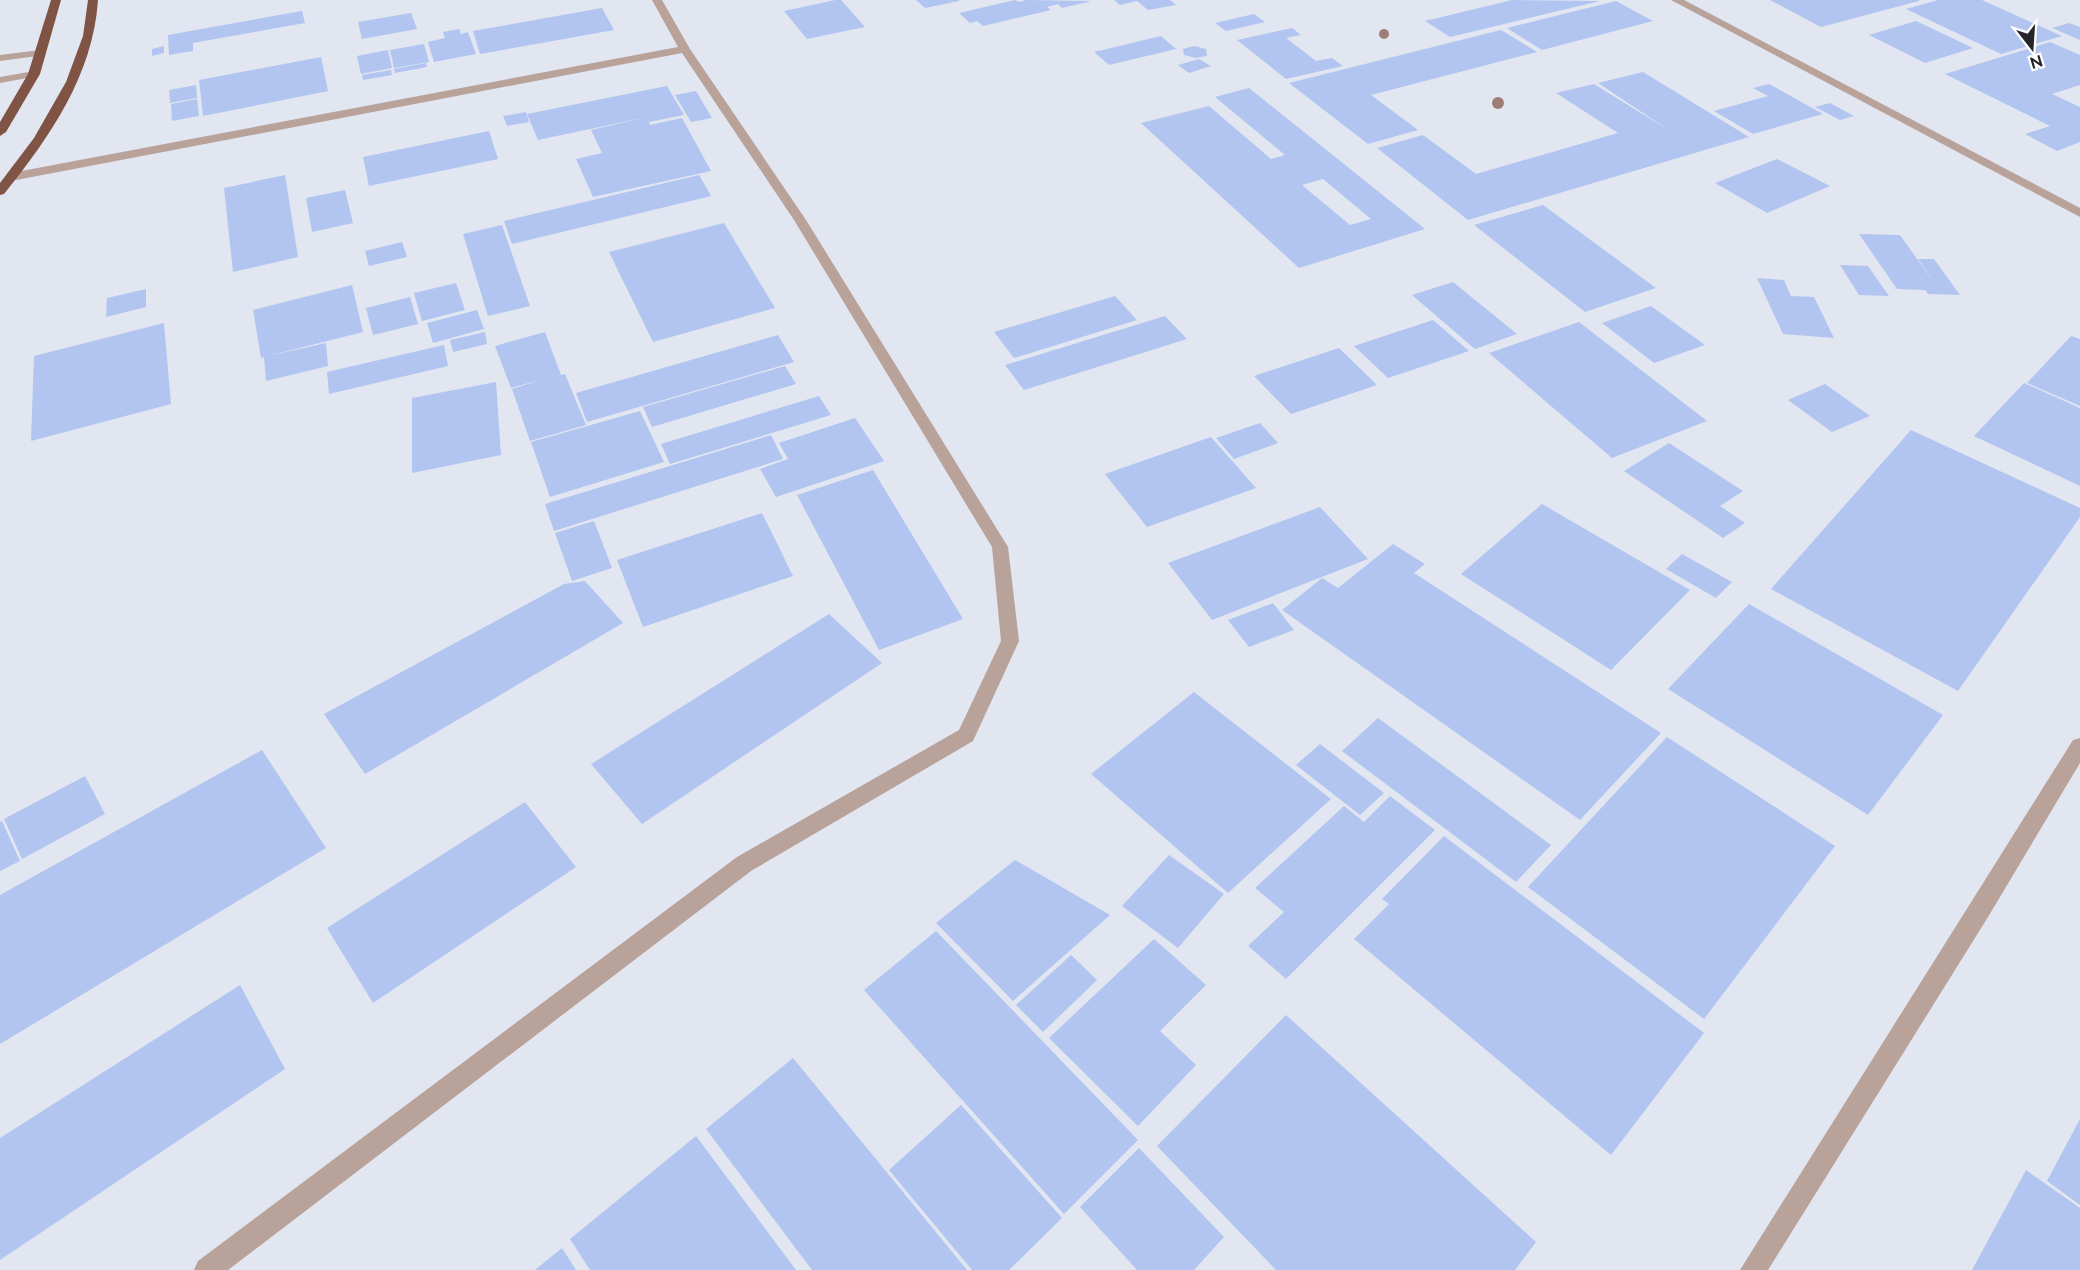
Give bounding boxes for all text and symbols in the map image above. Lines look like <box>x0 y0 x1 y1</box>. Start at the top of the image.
north arrow <box>2002 18 2062 78</box>
text: N <box>2028 51 2045 73</box>

